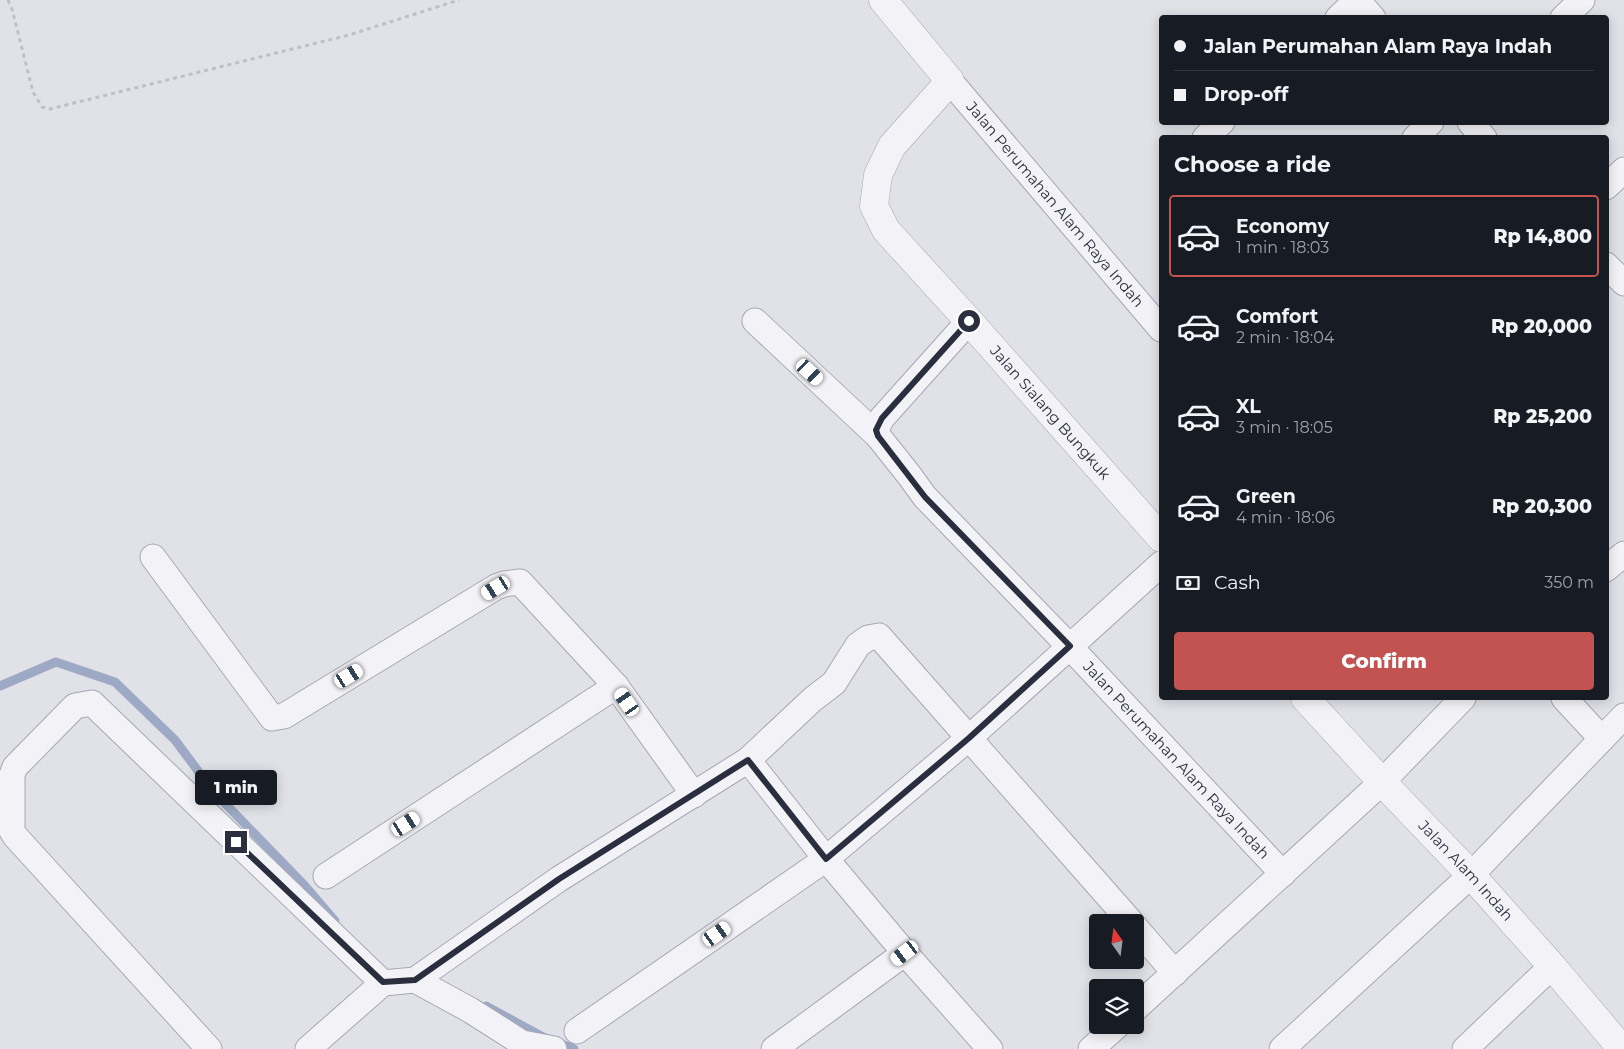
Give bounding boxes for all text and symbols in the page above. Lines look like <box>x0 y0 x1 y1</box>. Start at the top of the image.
text: Jalan Perumahan Alam Raya Indah <box>1204 35 1552 58</box>
text: Drop-off <box>1204 83 1288 106</box>
street label: Jalan Perumahan Alam Raya Indah <box>962 96 1148 311</box>
text: Choose a ride <box>1174 151 1331 178</box>
icon: car <box>1176 214 1221 259</box>
text: Economy <box>1236 215 1329 238</box>
text: Rp 14,800 <box>1494 225 1592 248</box>
text: 1 min · 18:03 <box>1236 238 1329 257</box>
icon: car <box>1176 304 1221 349</box>
text: Comfort <box>1236 305 1318 328</box>
route start <box>958 310 980 332</box>
text: Rp 20,000 <box>1491 315 1592 338</box>
text: 2 min · 18:04 <box>1236 328 1334 347</box>
street label: Jalan Sialang Bungkuk <box>985 341 1115 483</box>
car <box>793 356 826 388</box>
icon: car <box>1176 394 1221 439</box>
text: XL <box>1236 395 1261 418</box>
text: Rp 25,200 <box>1493 405 1592 428</box>
text: 3 min · 18:05 <box>1236 418 1333 437</box>
icon: car <box>1176 484 1221 529</box>
text: Green <box>1236 485 1296 508</box>
text: Rp 20,300 <box>1492 495 1592 518</box>
text: 4 min · 18:06 <box>1236 508 1335 527</box>
icon: cash <box>1174 569 1202 597</box>
text: Cash <box>1214 571 1261 594</box>
text: 350 m <box>1544 573 1594 592</box>
car <box>479 574 512 602</box>
button: Confirm <box>1174 632 1594 690</box>
street label: Jalan Perumahan Alam Raya Indah <box>1079 656 1274 863</box>
car <box>332 662 365 690</box>
car <box>612 685 641 719</box>
callout: 1 min <box>195 770 277 804</box>
text: 1 min <box>214 778 258 797</box>
car <box>389 810 422 838</box>
street label: Jalan Alam Indah <box>1414 815 1517 925</box>
route end <box>225 831 247 853</box>
north arrow <box>1089 914 1144 969</box>
map controls <box>1089 914 1144 1034</box>
car <box>700 919 733 949</box>
car <box>888 938 921 968</box>
button: layers <box>1089 979 1144 1034</box>

